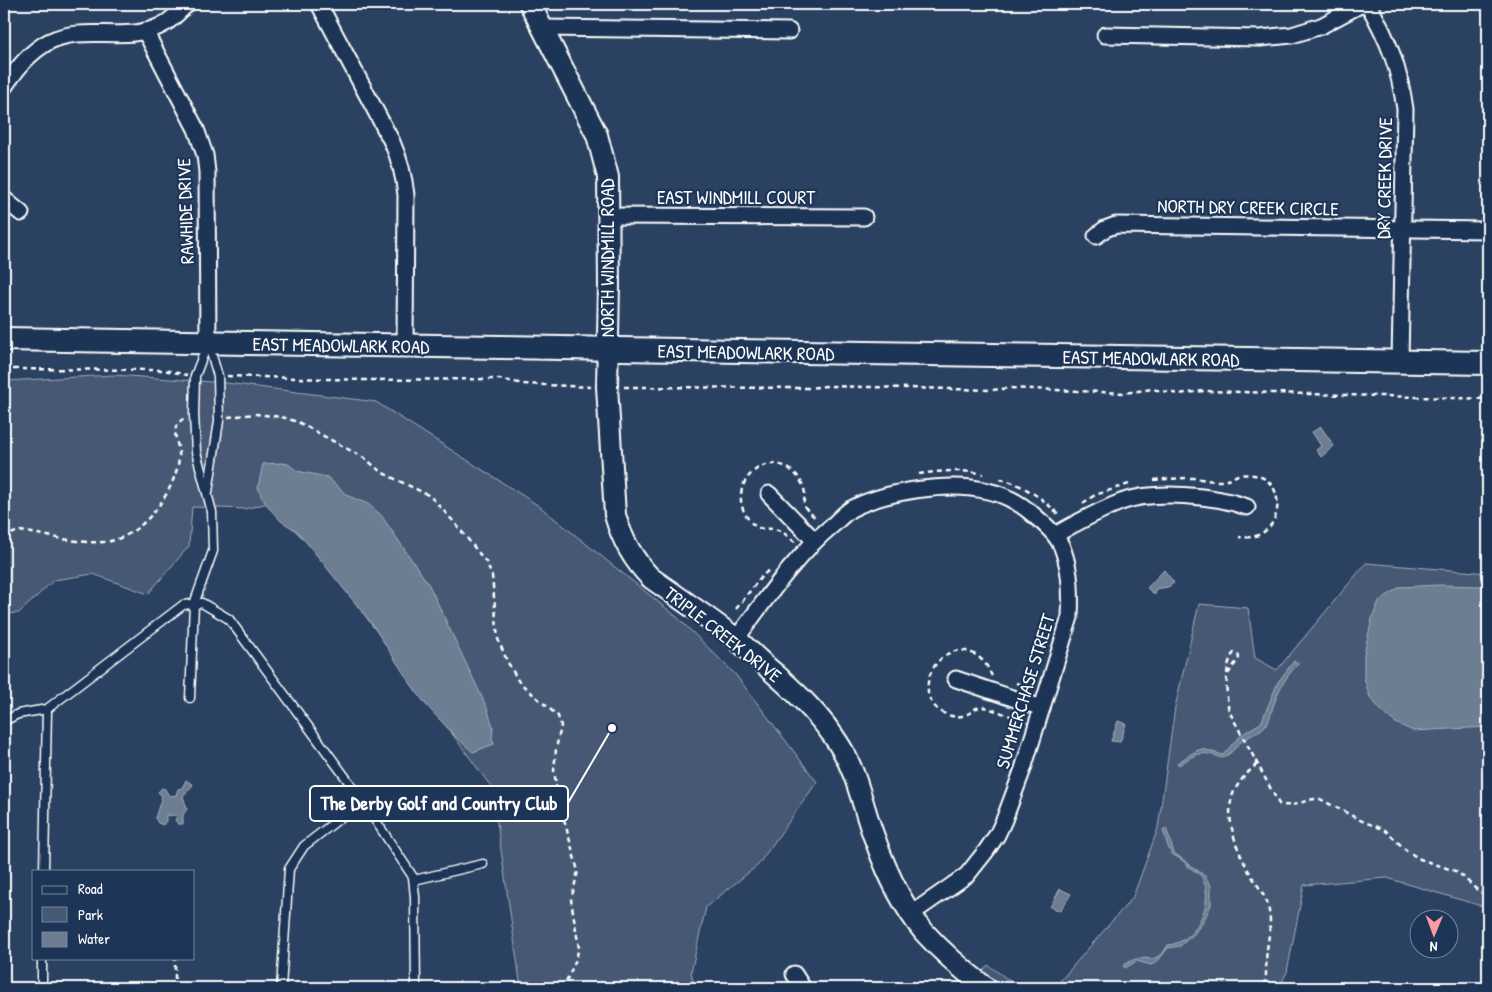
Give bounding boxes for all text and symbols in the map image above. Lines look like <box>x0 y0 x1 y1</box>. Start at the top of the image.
street label: DRY CREEK DRIVE <box>1370 116 1398 239</box>
street label: RAWHIDE DRIVE <box>170 157 200 264</box>
street label: NORTH WINDMILL ROAD <box>594 179 620 337</box>
street label: EAST WINDMILL COURT <box>657 184 816 210</box>
street label: NORTH DRY CREEK CIRCLE <box>1157 192 1340 222</box>
street label: EAST MEADOWLARK ROAD <box>252 330 430 360</box>
street label: EAST MEADOWLARK ROAD <box>657 337 835 367</box>
street label: EAST MEADOWLARK ROAD <box>1062 343 1240 373</box>
street label: TRIPLE CREEK DRIVE <box>659 580 788 688</box>
street label: SUMMERCHASE STREET <box>989 609 1061 772</box>
callout: The Derby Golf and Country Club <box>310 786 568 821</box>
text: The Derby Golf and Country Club <box>319 789 558 817</box>
legend <box>32 870 195 960</box>
text: Road <box>78 878 103 899</box>
text: Park <box>78 904 103 925</box>
north arrow <box>1410 910 1460 960</box>
text: Water <box>78 928 110 949</box>
text: N <box>1429 938 1438 957</box>

